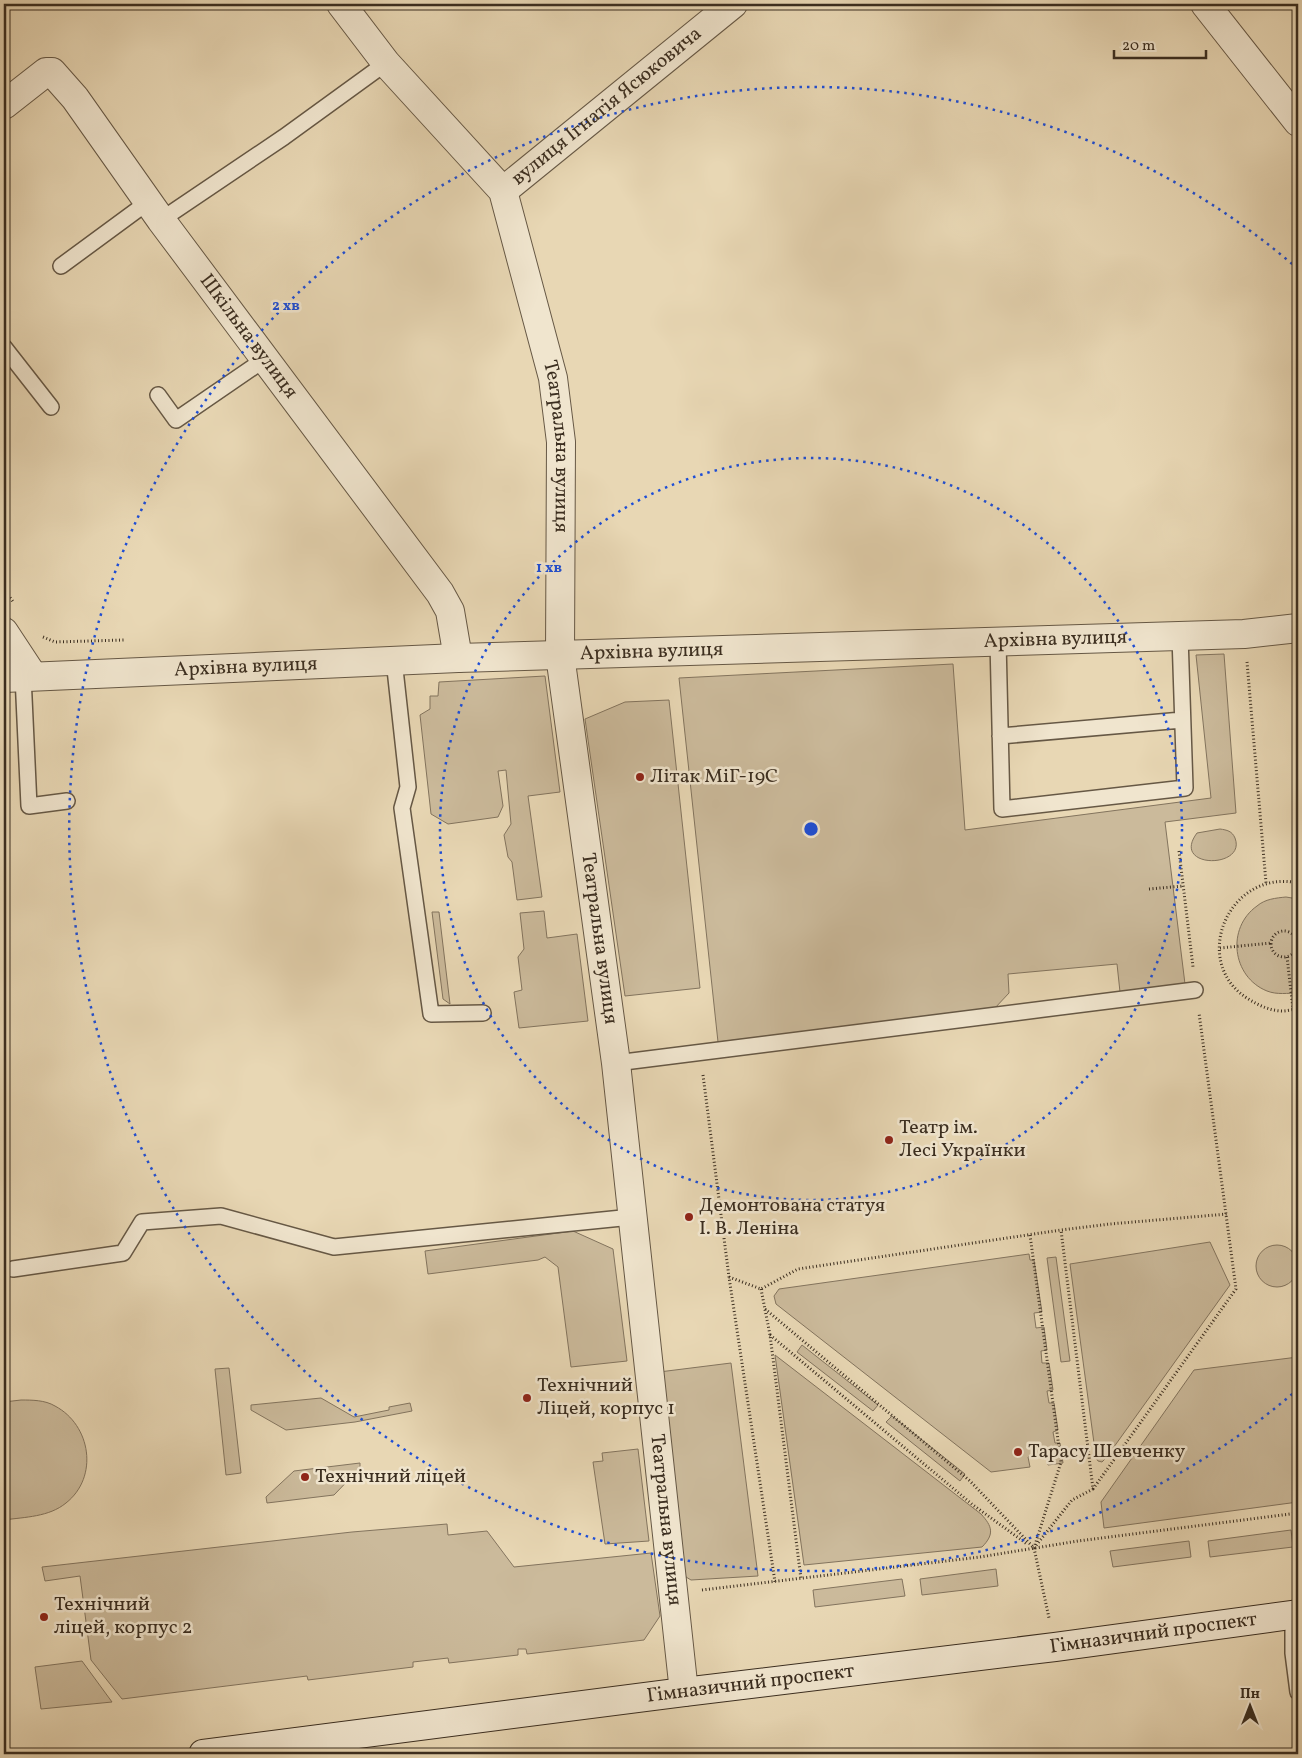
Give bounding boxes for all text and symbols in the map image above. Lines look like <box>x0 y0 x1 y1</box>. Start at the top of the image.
street label: вулиця Ігнатія Ясюковича <box>506 20 708 192</box>
scale bar <box>1114 28 1207 60</box>
text: 20 m <box>1122 36 1155 57</box>
street label: Шкільна вулиця <box>192 268 304 405</box>
text: 2 хв <box>272 296 300 317</box>
street label: Театральна вулиця <box>535 357 575 533</box>
text: 1 хв <box>536 558 562 579</box>
street label: Архівна вулиця <box>983 624 1127 656</box>
street label: Архівна вулиця <box>579 636 724 668</box>
street label: Архівна вулиця <box>174 650 318 684</box>
place label: Літак МіГ-19С <box>650 763 778 791</box>
marker: Літак МіГ-19С <box>634 771 646 783</box>
centre of rings <box>802 820 820 838</box>
street label: Театральна вулиця <box>573 851 625 1026</box>
place label: Театр ім. Лесі Українки <box>899 1114 1026 1165</box>
marker: Театр ім. Лесі Українки <box>883 1134 895 1146</box>
place label: Демонтована статуя І. В. Леніна <box>699 1192 885 1243</box>
marker: Демонтована статуя І. В. Леніна <box>683 1211 695 1223</box>
place label: Технічний Ліцей, корпус 1 <box>537 1372 675 1423</box>
marker: Технічний Ліцей, корпус 1 <box>521 1392 533 1404</box>
street label: Театральна вулиця <box>642 1433 689 1607</box>
place label: Тарасу Шевченку <box>1028 1438 1186 1466</box>
marker: Тарасу Шевченку <box>1012 1446 1024 1458</box>
place label: Технічний ліцей <box>315 1463 466 1491</box>
marker: Технічний ліцей <box>299 1471 311 1483</box>
place label: Технічний ліцей, корпус 2 <box>54 1591 192 1642</box>
street label: Гімназичний проспект <box>1048 1606 1259 1662</box>
marker: Технічний ліцей, корпус 2 <box>38 1611 50 1623</box>
street label: Гімназичний проспект <box>645 1657 856 1711</box>
north arrow <box>1224 1680 1274 1730</box>
text: Пн <box>1240 1685 1260 1704</box>

